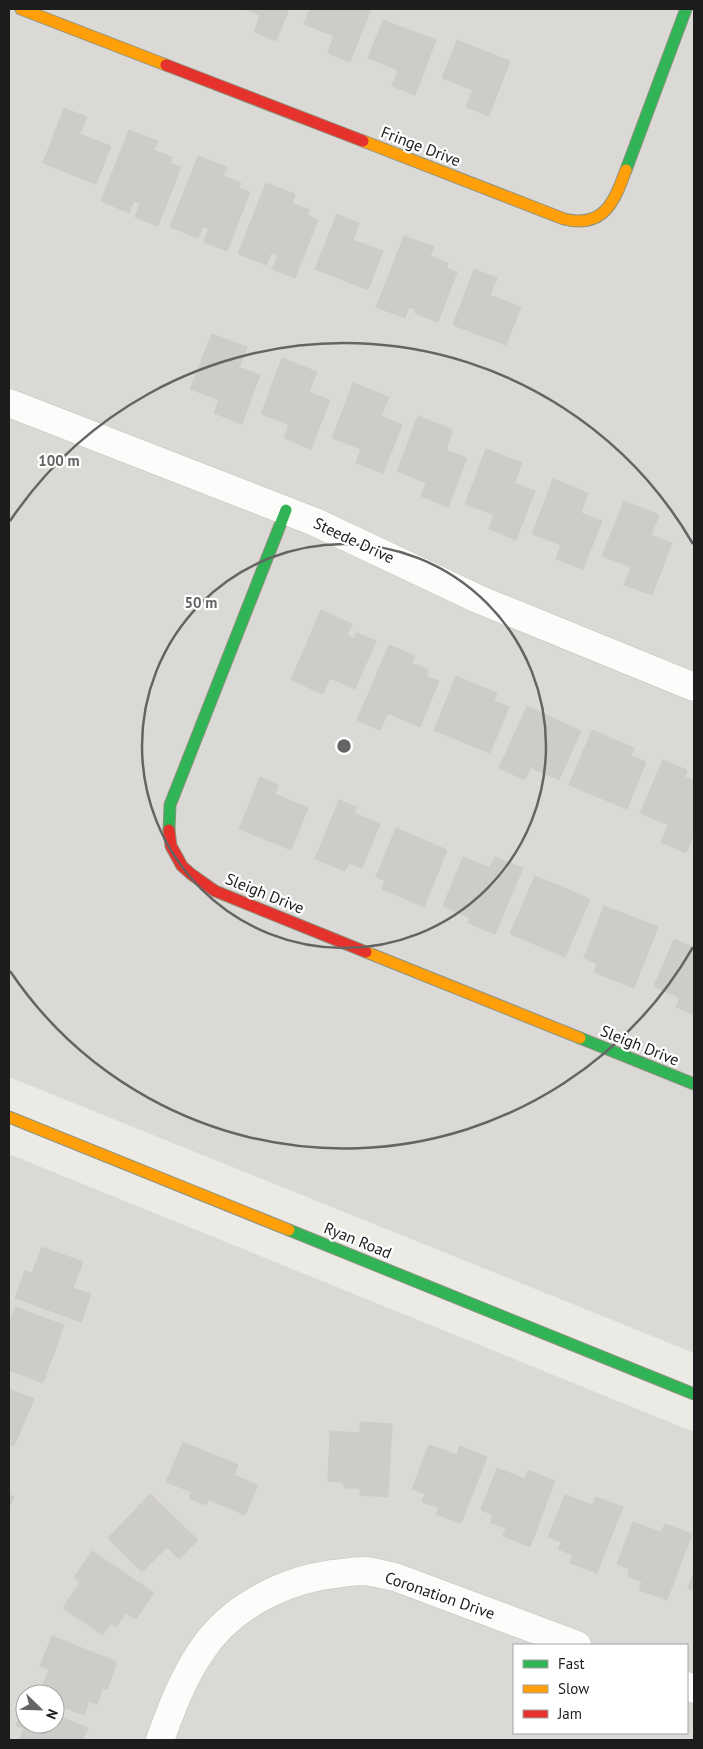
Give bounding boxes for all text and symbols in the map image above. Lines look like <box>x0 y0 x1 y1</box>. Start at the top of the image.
street label: Fringe Drive <box>378 122 464 170</box>
text: 100 m <box>38 451 80 470</box>
street label: Steede Drive <box>310 513 398 567</box>
text: 50 m <box>185 593 217 612</box>
centre of rings <box>335 737 353 755</box>
street label: Sleigh Drive <box>223 868 307 918</box>
street label: Sleigh Drive <box>598 1020 682 1070</box>
street label: Ryan Road <box>321 1217 395 1263</box>
street label: Coronation Drive <box>382 1567 498 1623</box>
legend <box>513 1644 688 1734</box>
text: Fast <box>558 1654 585 1673</box>
text: Slow <box>558 1679 589 1698</box>
north arrow <box>15 1684 65 1734</box>
text: Jam <box>557 1704 582 1723</box>
text: N <box>42 1706 62 1722</box>

